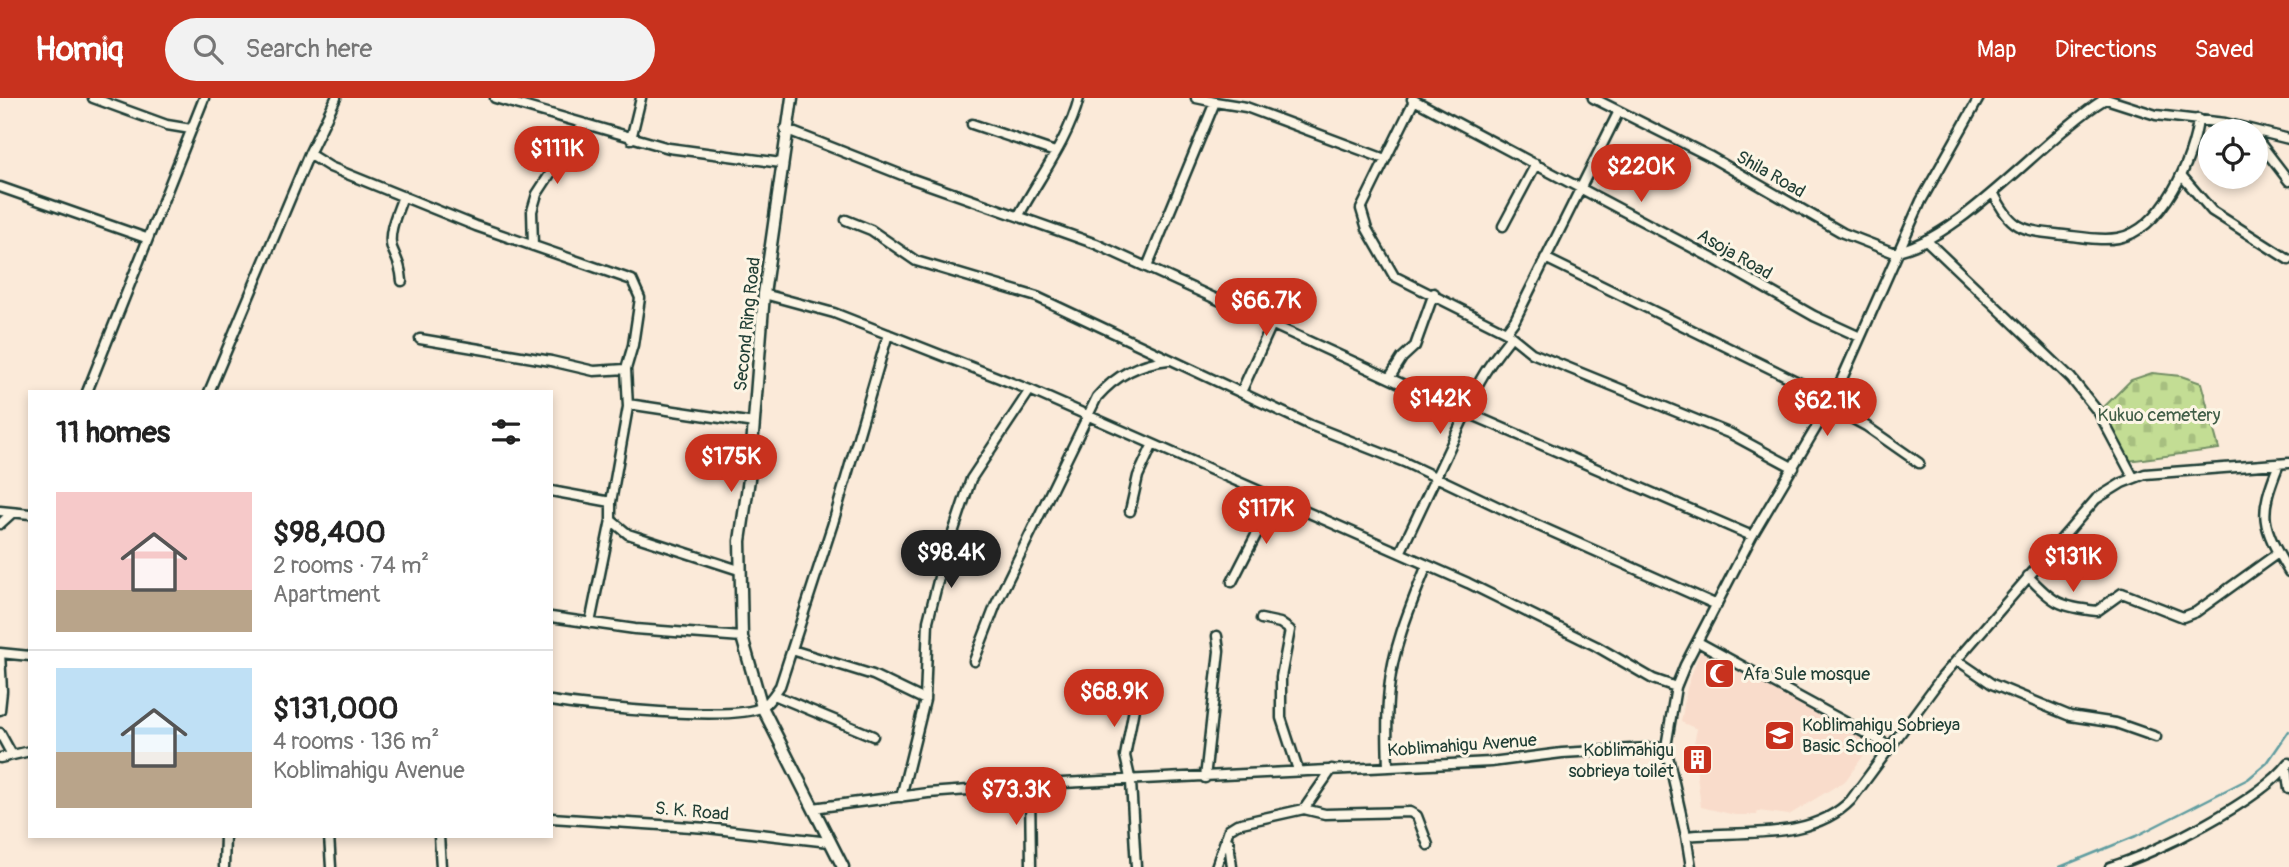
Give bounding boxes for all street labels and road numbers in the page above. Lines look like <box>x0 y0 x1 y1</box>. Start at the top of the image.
street label: Shila Road <box>1732 145 1809 203</box>
street label: Asoja Road <box>1693 224 1776 285</box>
street label: Second Ring Road <box>729 256 766 392</box>
street label: Koblimahigu Avenue <box>1386 729 1538 762</box>
street label: S. K. Road <box>654 797 730 826</box>

